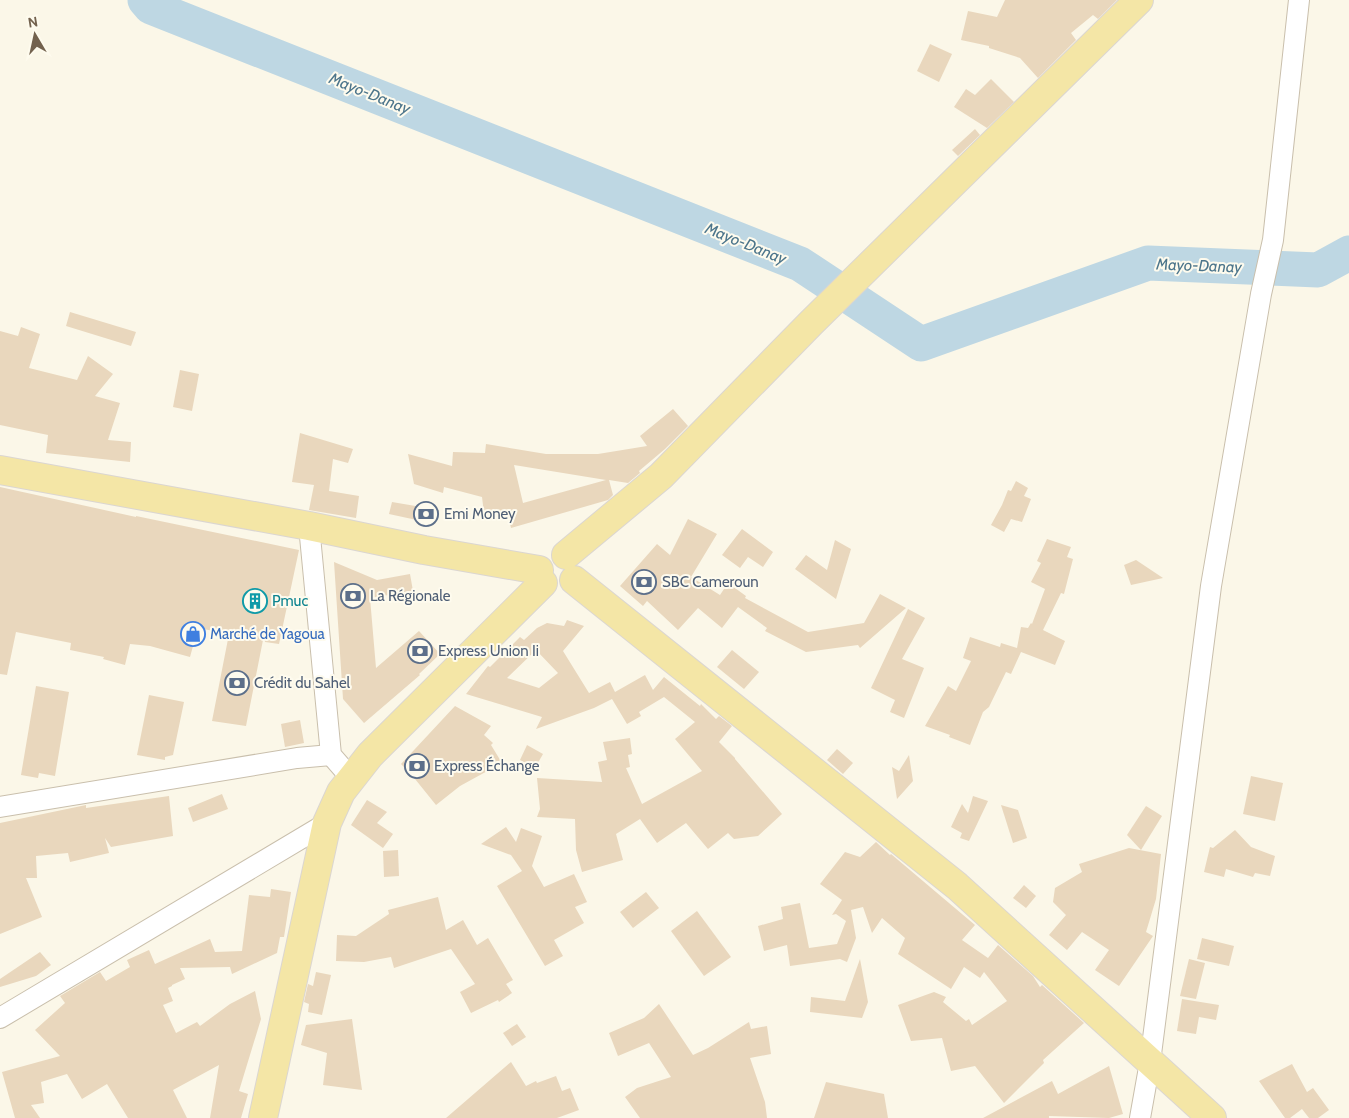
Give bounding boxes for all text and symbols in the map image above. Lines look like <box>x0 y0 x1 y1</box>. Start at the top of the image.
north arrow <box>10 10 60 60</box>
text: N <box>27 12 39 32</box>
water label: Mayo-Danay <box>326 68 414 119</box>
water label: Mayo-Danay <box>702 218 790 269</box>
water label: Mayo-Danay <box>1155 254 1243 277</box>
bank icon: Emi Money <box>413 501 439 527</box>
place label: Emi Money <box>444 505 516 523</box>
bank icon: SBC Cameroun <box>631 569 657 595</box>
place label: SBC Cameroun <box>662 573 759 591</box>
bank icon: La Régionale <box>340 583 366 609</box>
place label: La Régionale <box>370 587 451 605</box>
building icon: Pmuc <box>242 588 268 614</box>
place label: Pmuc <box>272 592 308 610</box>
shop icon: Marché de Yagoua <box>180 621 206 647</box>
place label: Marché de Yagoua <box>210 625 325 643</box>
bank icon: Express Union Ii <box>407 638 433 664</box>
place label: Express Union Ii <box>438 642 539 660</box>
bank icon: Crédit du Sahel <box>224 670 250 696</box>
place label: Crédit du Sahel <box>254 674 351 692</box>
bank icon: Express Échange <box>404 753 430 779</box>
place label: Express Échange <box>434 756 540 775</box>

